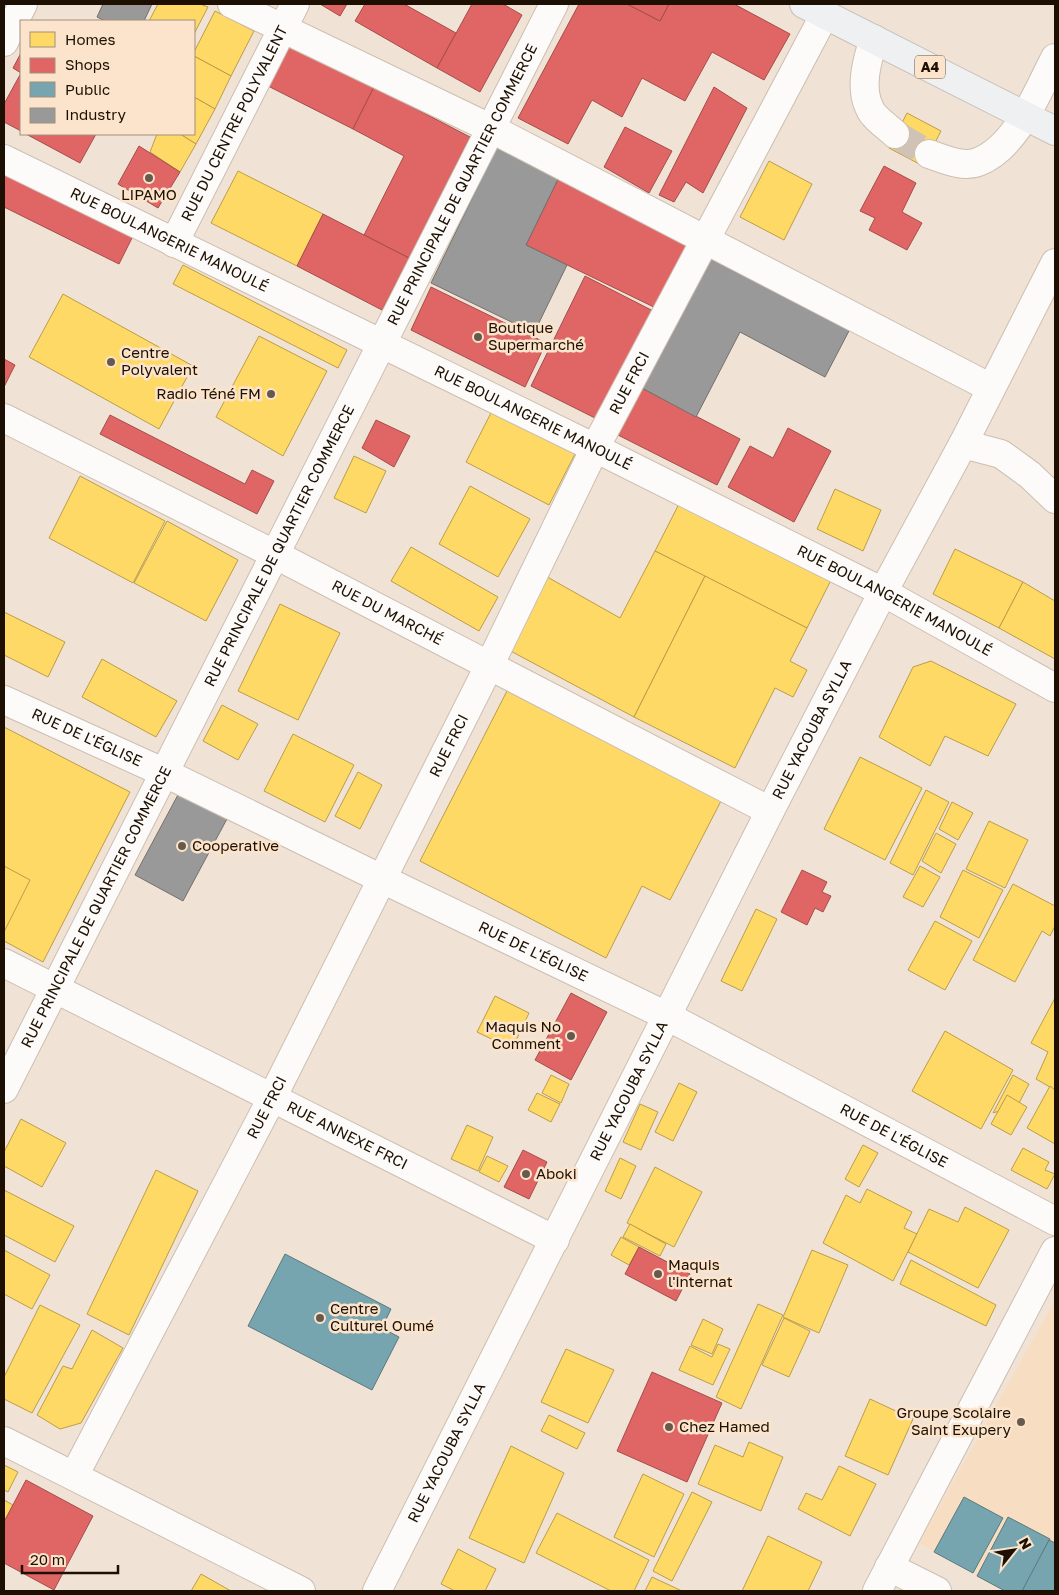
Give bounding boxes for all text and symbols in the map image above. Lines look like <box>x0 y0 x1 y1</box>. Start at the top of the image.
legend <box>20 20 195 135</box>
street label: RUE DU CENTRE POLYVALENT <box>177 22 291 224</box>
text: Homes <box>65 30 115 48</box>
street label: RUE PRINCIPALE DE QUARTIER COMMERCE <box>383 40 540 328</box>
text: Shops <box>65 55 110 73</box>
road number: A4 <box>915 56 945 78</box>
text: Public <box>65 80 110 98</box>
text: Industry <box>65 105 126 123</box>
marker: LIPAMO <box>143 172 155 184</box>
street label: RUE BOULANGERIE MANOULÉ <box>68 183 272 295</box>
place label: LIPAMO <box>121 185 177 203</box>
place label: Boutique Supermarché <box>488 318 584 353</box>
marker: Boutique Supermarché <box>472 331 484 343</box>
place label: Centre Polyvalent <box>121 343 198 378</box>
street label: RUE FRCI <box>605 348 652 417</box>
marker: Centre Polyvalent <box>105 356 117 368</box>
street label: RUE BOULANGERIE MANOULÉ <box>432 361 635 473</box>
place label: Radio Téné FM <box>156 384 261 402</box>
marker: Radio Téné FM <box>265 388 277 400</box>
street label: RUE PRINCIPALE DE QUARTIER COMMERCE <box>200 402 357 689</box>
street label: RUE BOULANGERIE MANOULÉ <box>794 541 995 659</box>
street label: RUE DU MARCHÉ <box>329 576 447 648</box>
street label: RUE YACOUBA SYLLA <box>768 656 854 802</box>
street label: RUE DE L'ÉGLISE <box>29 704 145 770</box>
street label: RUE FRCI <box>425 711 471 780</box>
street label: RUE PRINCIPALE DE QUARTIER COMMERCE <box>16 763 174 1050</box>
place label: Cooperative <box>192 836 279 854</box>
marker: Cooperative <box>176 840 188 852</box>
street label: RUE DE L'ÉGLISE <box>476 917 591 985</box>
place label: Maquis No Comment <box>485 1017 561 1052</box>
street label: RUE YACOUBA SYLLA <box>585 1018 671 1163</box>
marker: Maquis No Comment <box>565 1030 577 1042</box>
street label: RUE FRCI <box>242 1073 290 1141</box>
street label: RUE ANNEXE FRCI <box>284 1097 411 1172</box>
street label: RUE DE L'ÉGLISE <box>837 1099 951 1171</box>
place label: Aboki <box>536 1164 577 1182</box>
marker: Aboki <box>520 1168 532 1180</box>
place label: Maquis l'internat <box>668 1255 733 1290</box>
marker: Maquis l'internat <box>652 1268 664 1280</box>
place label: Centre Culturel Oumé <box>330 1299 434 1334</box>
marker: Centre Culturel Oumé <box>314 1312 326 1324</box>
street label: RUE YACOUBA SYLLA <box>403 1379 489 1525</box>
place label: Groupe Scolaire Saint Exupery <box>897 1403 1012 1438</box>
marker: Groupe Scolaire Saint Exupery <box>1015 1416 1027 1428</box>
place label: Chez Hamed <box>679 1417 770 1435</box>
marker: Chez Hamed <box>663 1421 675 1433</box>
north arrow <box>989 1525 1039 1575</box>
text: N <box>1016 1534 1036 1552</box>
scale bar <box>22 1542 119 1574</box>
text: 20 m <box>30 1550 65 1568</box>

